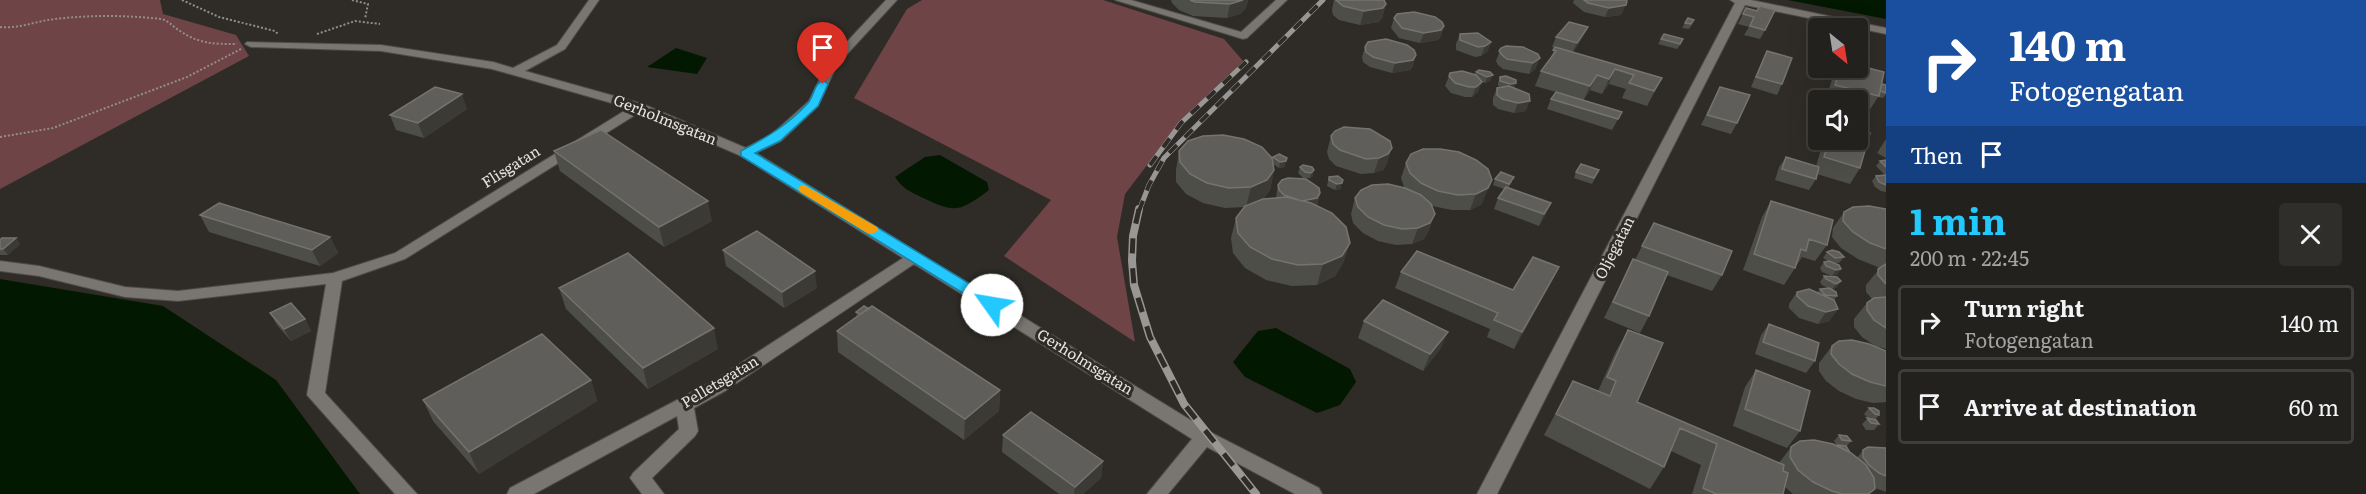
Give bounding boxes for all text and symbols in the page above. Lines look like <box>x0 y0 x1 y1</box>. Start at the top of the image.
text: 140 m <box>2009 12 2126 74</box>
north arrow <box>1808 18 1868 78</box>
map controls <box>1808 18 1868 150</box>
pin <box>797 22 848 84</box>
icon: right <box>1910 24 1988 102</box>
icon: arrive <box>806 31 839 64</box>
text: Fotogengatan <box>2009 69 2184 109</box>
street label: Gerholmsgatan <box>610 87 721 150</box>
button: sound <box>1808 90 1868 150</box>
text: Then <box>1910 138 1963 171</box>
icon: arrive <box>1975 138 2008 171</box>
street label: Flisgatan <box>476 139 544 193</box>
text: 1 min <box>1910 193 2006 246</box>
button: close <box>2279 203 2342 266</box>
street label: Oljegatan <box>1588 212 1639 283</box>
text: 200 m · 22:45 <box>1910 242 2029 272</box>
position arrow <box>960 273 1024 337</box>
text: Turn right <box>1964 291 2084 324</box>
icon: right <box>1913 306 1946 339</box>
text: 140 m <box>2280 306 2339 339</box>
street label: Gerholmsgatan <box>1033 322 1139 400</box>
text: Fotogengatan <box>1964 324 2094 354</box>
street label: Pelletsgatan <box>676 349 762 413</box>
icon: arrive <box>1913 390 1946 423</box>
text: Arrive at destination <box>1964 390 2197 423</box>
text: 60 m <box>2289 390 2339 423</box>

